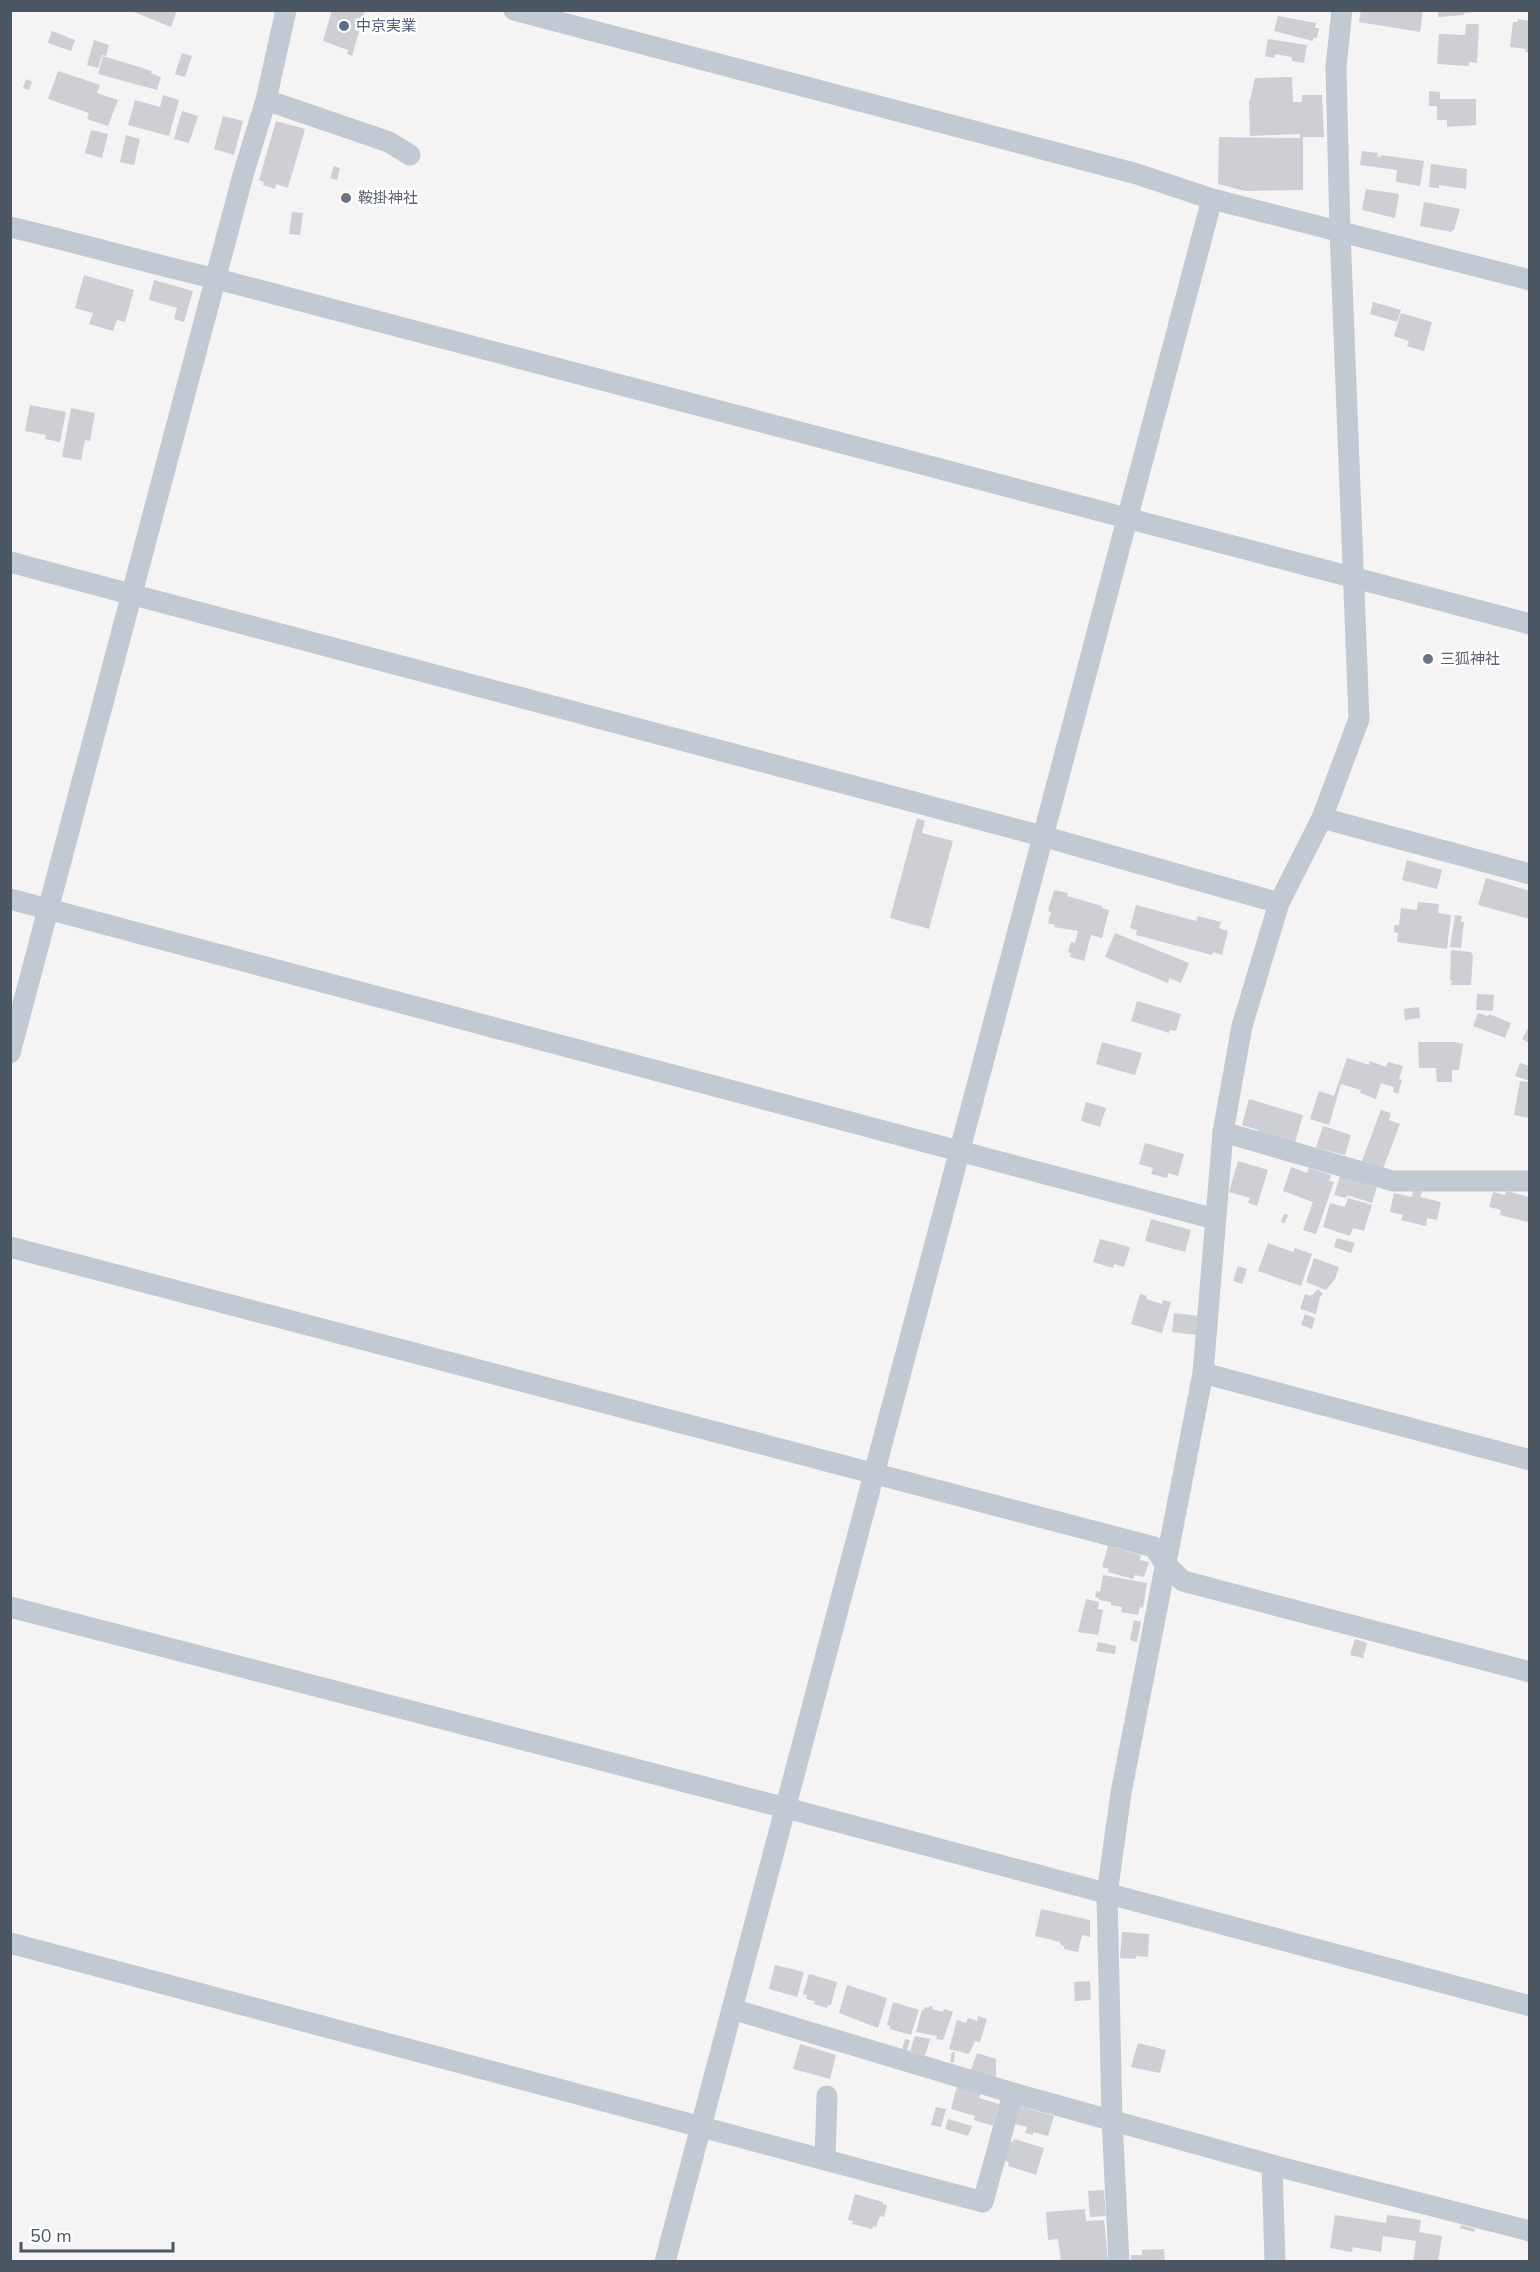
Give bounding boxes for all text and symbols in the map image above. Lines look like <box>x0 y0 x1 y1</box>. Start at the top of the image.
place label: 中京実業 <box>356 16 416 36</box>
marker: 中京実業 <box>337 19 351 33</box>
place label: 鞍掛神社 <box>358 188 418 208</box>
marker: 鞍掛神社 <box>339 191 353 205</box>
place label: 三狐神社 <box>1440 649 1500 669</box>
marker: 三狐神社 <box>1421 652 1435 666</box>
scale bar <box>21 2215 172 2253</box>
text: 50 m <box>30 2224 72 2248</box>

